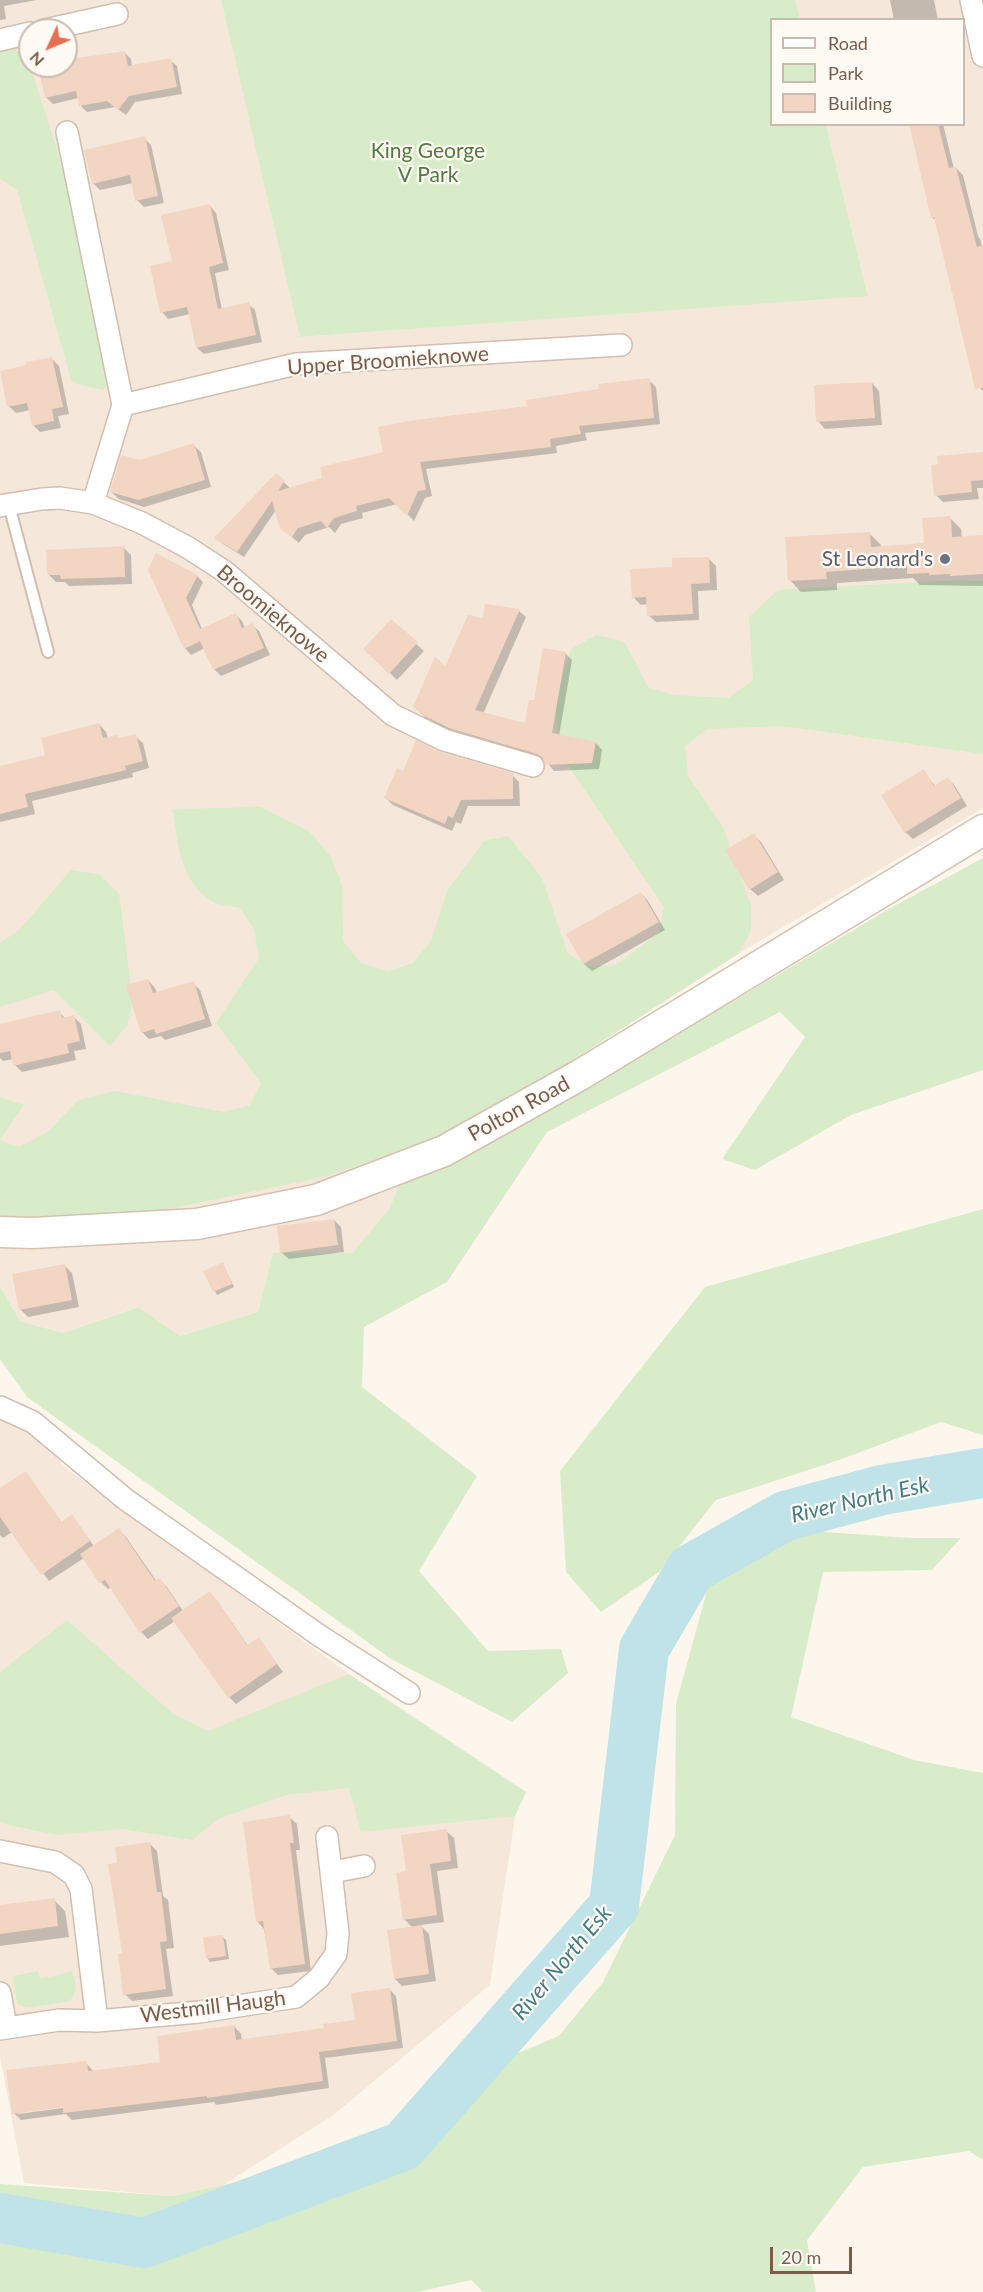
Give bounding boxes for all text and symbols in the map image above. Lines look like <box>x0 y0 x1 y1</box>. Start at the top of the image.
north arrow <box>18 18 78 78</box>
legend <box>770 18 965 126</box>
text: Road <box>828 32 868 54</box>
text: N <box>25 48 47 71</box>
text: Park <box>828 62 863 84</box>
text: Building <box>828 92 892 114</box>
park label: King George V Park <box>371 138 485 188</box>
street label: Upper Broomieknowe <box>286 341 490 381</box>
place label: St Leonard's <box>822 546 933 572</box>
marker: St Leonard's <box>938 552 952 566</box>
street label: Broomieknowe <box>212 560 334 668</box>
street label: Polton Road <box>464 1071 574 1147</box>
water label: River North Esk <box>788 1471 932 1529</box>
water label: River North Esk <box>507 1901 617 2025</box>
street label: Westmill Haugh <box>139 1986 287 2028</box>
scale bar <box>773 2235 856 2273</box>
text: 20 m <box>781 2246 821 2268</box>

